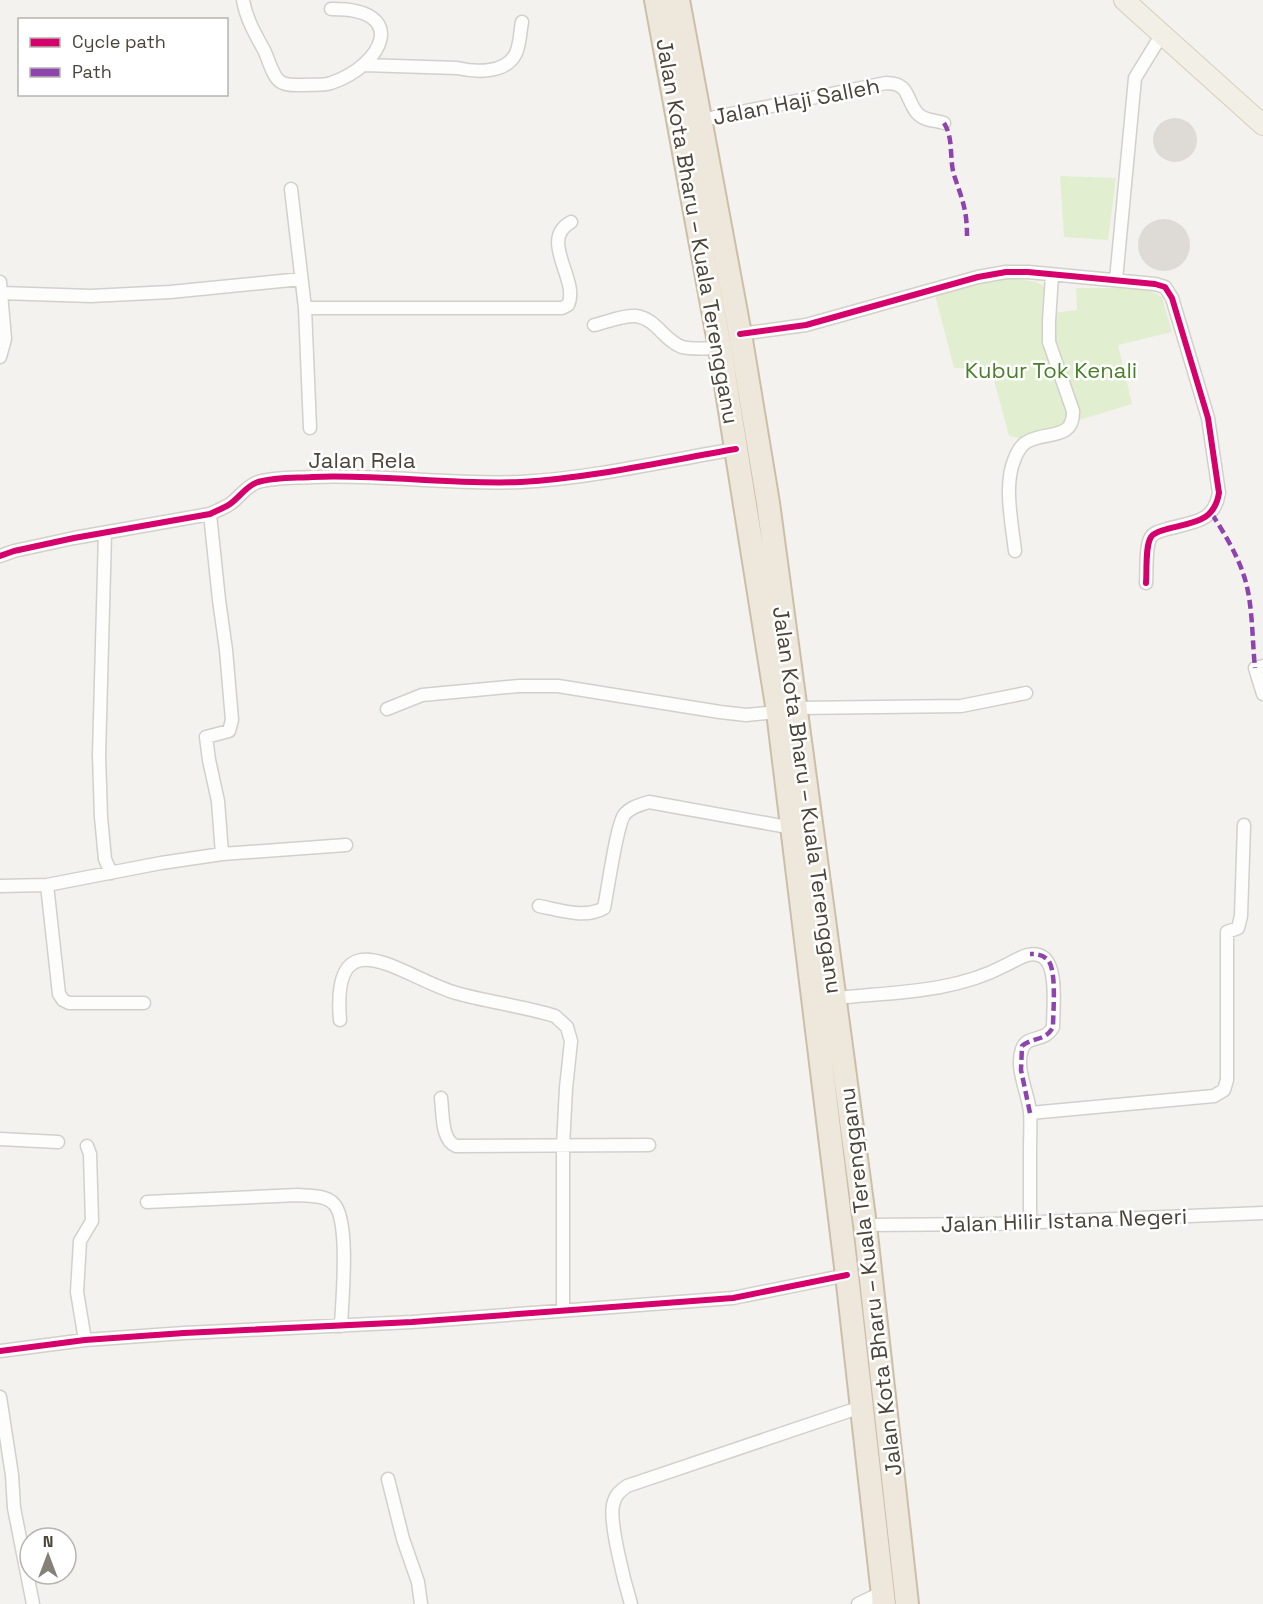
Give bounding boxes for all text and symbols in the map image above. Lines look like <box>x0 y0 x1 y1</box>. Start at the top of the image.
legend <box>18 18 228 96</box>
text: Cycle path <box>72 30 166 53</box>
street label: Jalan Kota Bharu – Kuala Terengganu <box>650 36 746 426</box>
text: Path <box>72 60 112 83</box>
street label: Jalan Haji Salleh <box>710 71 882 131</box>
park label: Kubur Tok Kenali <box>965 356 1137 384</box>
street label: Jalan Rela <box>308 446 416 474</box>
street label: Jalan Kota Bharu – Kuala Terengganu <box>767 604 849 996</box>
street label: Jalan Kota Bharu – Kuala Terengganu <box>832 1086 908 1478</box>
street label: Jalan Hilir Istana Negeri <box>940 1202 1188 1238</box>
north arrow <box>18 1526 78 1586</box>
text: N <box>43 1531 53 1552</box>

